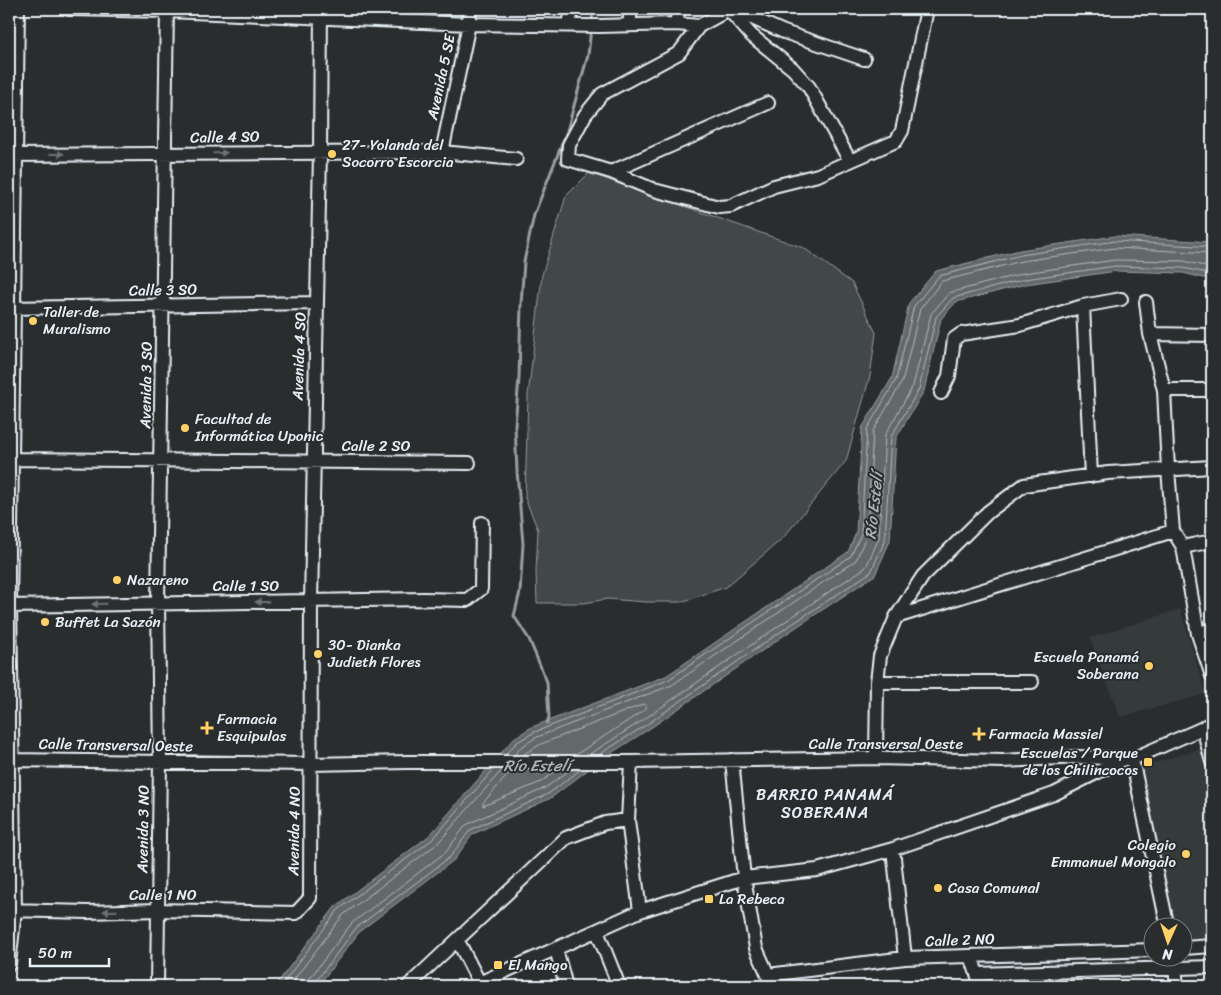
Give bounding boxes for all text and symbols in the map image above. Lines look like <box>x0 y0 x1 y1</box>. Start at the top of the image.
street label: Avenida 5 SE <box>419 30 463 123</box>
street label: Calle 4 SO <box>190 123 260 151</box>
place label: 27- Yolanda del Socorro Escorcia <box>342 132 454 175</box>
marker: 27- Yolanda del Socorro Escorcia <box>326 148 338 160</box>
one-way arrow <box>212 149 228 157</box>
one-way arrow <box>50 150 66 158</box>
street label: Calle 3 SO <box>129 276 198 304</box>
place label: Taller de Muralismo <box>43 299 111 342</box>
street label: Avenida 4 SO <box>284 311 314 402</box>
marker: Taller de Muralismo <box>27 315 39 327</box>
street label: Avenida 3 SO <box>132 341 160 430</box>
place label: Facultad de Informática Uponic <box>194 406 324 449</box>
marker: Facultad de Informática Uponic <box>179 422 191 434</box>
street label: Calle 2 SO <box>342 433 411 459</box>
water label: Río Estelí <box>856 467 892 541</box>
place label: Nazareno <box>127 567 189 593</box>
street label: Calle 1 SO <box>213 573 280 599</box>
marker: Nazareno <box>111 574 123 586</box>
one-way arrow <box>254 598 270 606</box>
one-way arrow <box>91 600 107 608</box>
place label: Buffet La Sazón <box>55 609 161 635</box>
marker: Buffet La Sazón <box>39 616 51 628</box>
place label: 30- Dianka Judieth Flores <box>327 632 422 675</box>
place label: Escuela Panamá Soberana <box>1034 644 1139 687</box>
marker: 30- Dianka Judieth Flores <box>312 648 324 660</box>
marker: Escuela Panamá Soberana <box>1143 660 1155 672</box>
place label: Farmacia Esquipulas <box>217 706 286 749</box>
place label: Farmacia Massiel <box>989 721 1103 747</box>
marker: Farmacia Esquipulas <box>201 722 213 734</box>
marker: Farmacia Massiel <box>973 728 985 740</box>
street label: Calle Transversal Oeste <box>39 731 194 759</box>
street label: Calle Transversal Oeste <box>809 731 963 757</box>
place label: Escuelas / Parque de los Chilincocos <box>1020 740 1139 783</box>
water label: Río Estelí <box>504 751 575 780</box>
marker: Escuelas / Parque de los Chilincocos <box>1142 756 1154 768</box>
district label: BARRIO PANAMÁ SOBERANA <box>756 780 895 827</box>
street label: Avenida 3 NO <box>129 784 157 874</box>
street label: Avenida 4 NO <box>280 786 308 877</box>
place label: Colegio Emmanuel Mongalo <box>1051 832 1177 875</box>
marker: Colegio Emmanuel Mongalo <box>1180 848 1192 860</box>
place label: Casa Comunal <box>948 875 1040 901</box>
street label: Calle 1 NO <box>129 882 197 908</box>
marker: Casa Comunal <box>932 882 944 894</box>
place label: La Rebeca <box>719 886 785 912</box>
marker: La Rebeca <box>703 893 715 905</box>
one-way arrow <box>101 907 117 915</box>
north arrow <box>1144 918 1194 968</box>
street label: Calle 2 NO <box>925 926 996 954</box>
scale bar <box>30 935 109 967</box>
text: 50 m <box>38 940 73 966</box>
text: N <box>1162 942 1174 967</box>
place label: El Mango <box>508 952 568 978</box>
marker: El Mango <box>492 959 504 971</box>

